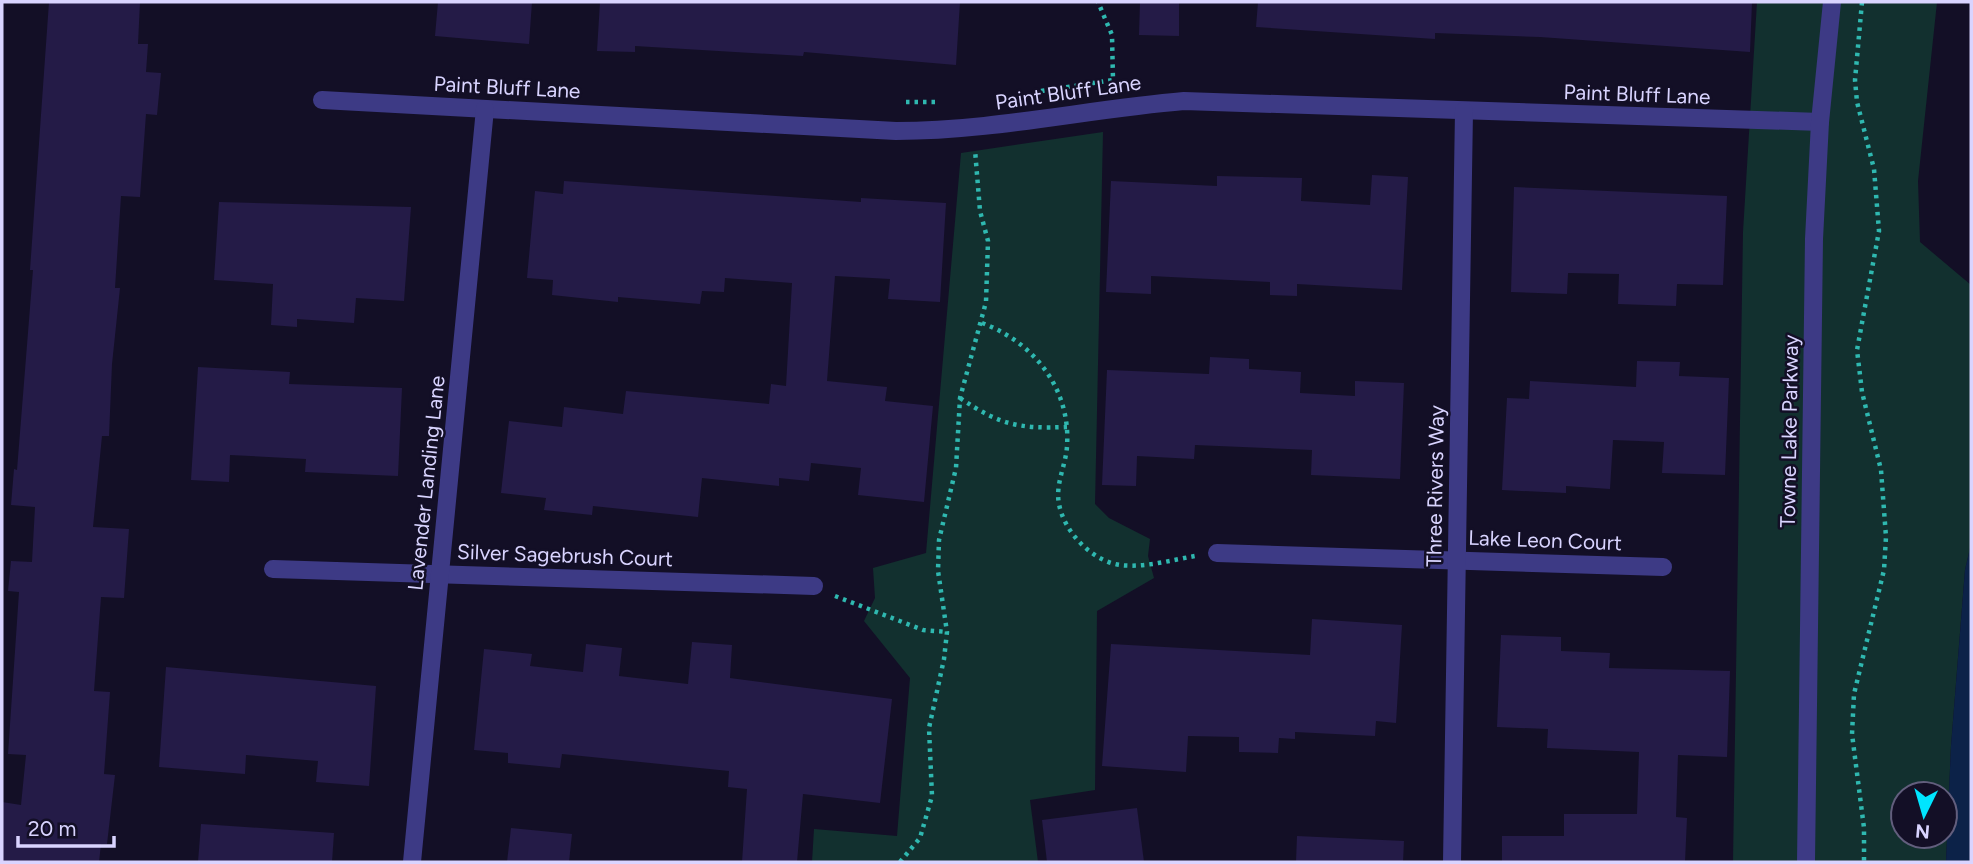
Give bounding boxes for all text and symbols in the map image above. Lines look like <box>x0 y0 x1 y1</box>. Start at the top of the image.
street label: Paint Bluff Lane <box>993 69 1143 115</box>
street label: Paint Bluff Lane <box>433 71 581 103</box>
street label: Paint Bluff Lane <box>1563 79 1711 109</box>
street label: Towne Lake Parkway <box>1775 334 1803 528</box>
street label: Lavender Landing Lane <box>402 374 450 592</box>
street label: Three Rivers Way <box>1421 405 1449 567</box>
street label: Lake Leon Court <box>1468 525 1622 555</box>
street label: Silver Sagebrush Court <box>457 539 673 571</box>
north arrow <box>1889 780 1959 850</box>
scale bar <box>18 804 114 848</box>
text: 20 m <box>28 816 76 841</box>
text: N <box>1914 819 1931 844</box>

